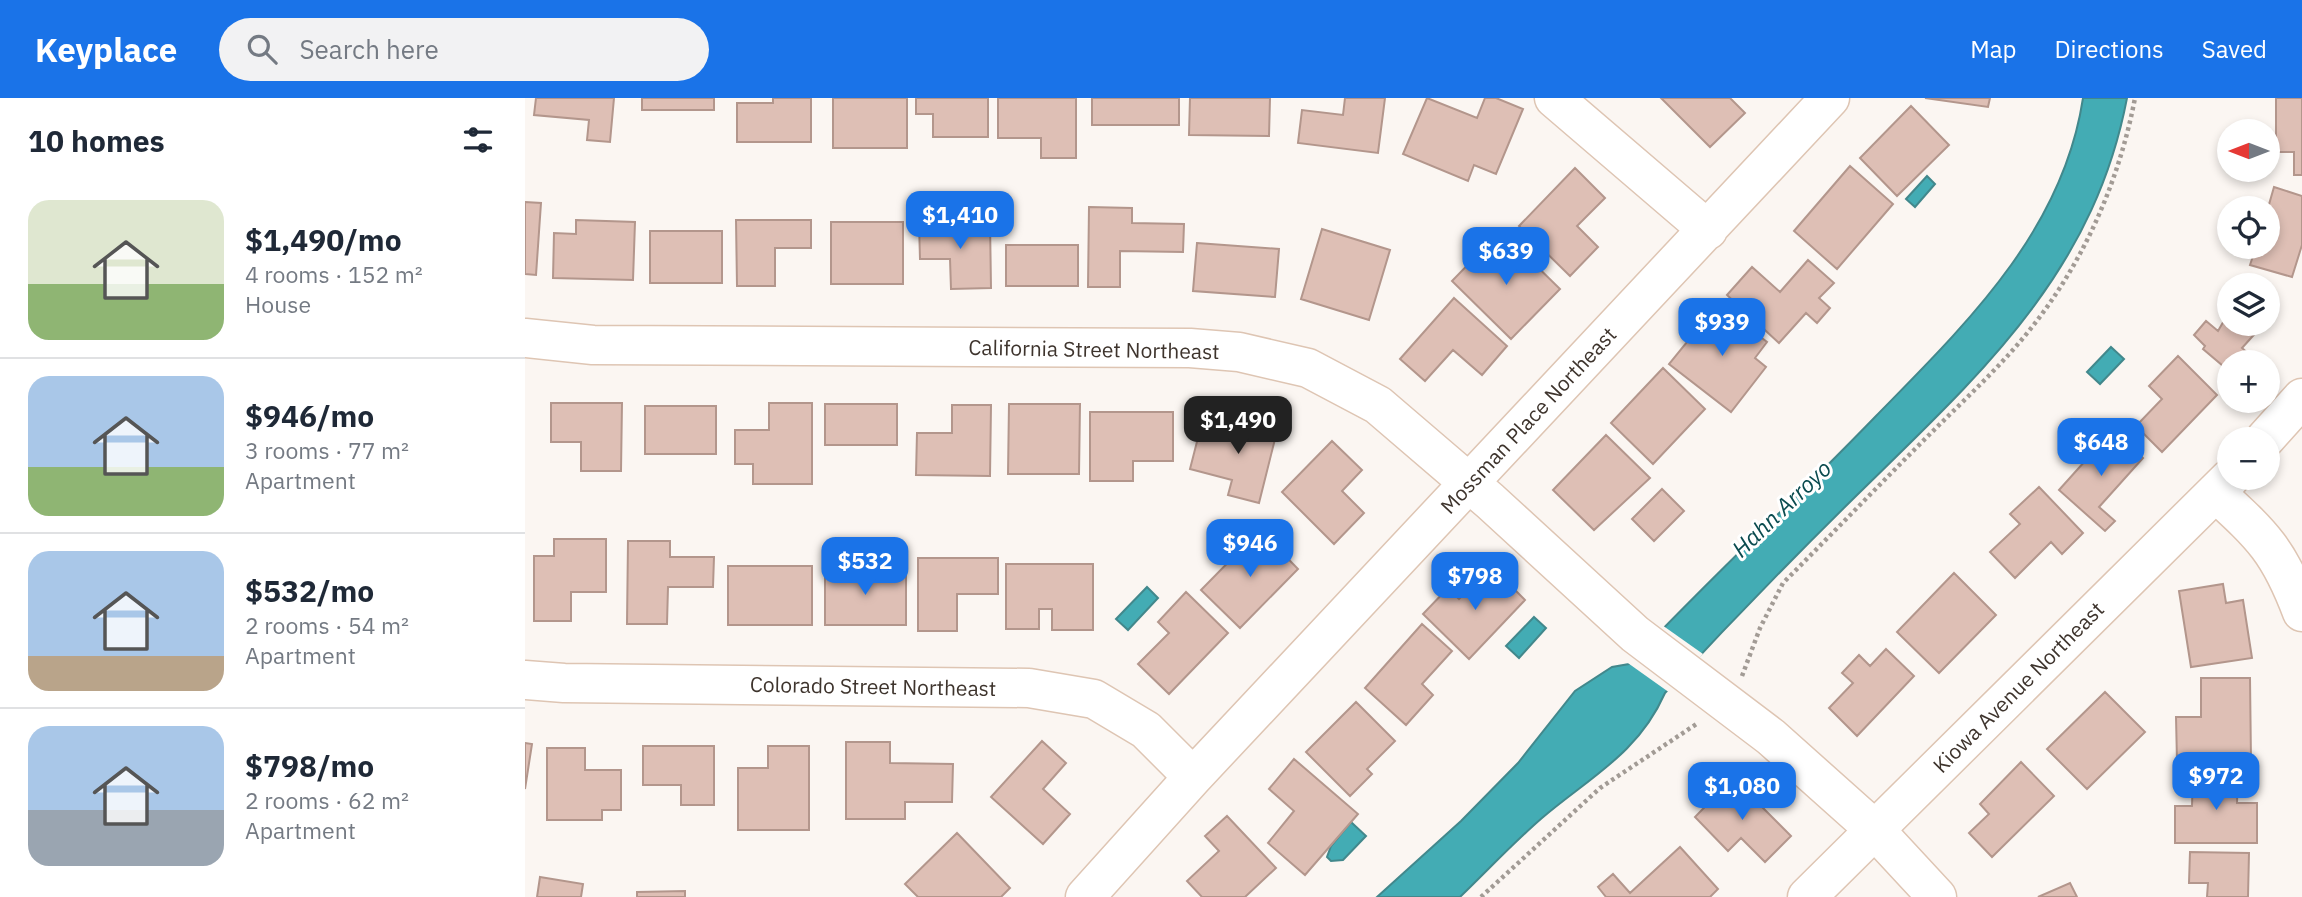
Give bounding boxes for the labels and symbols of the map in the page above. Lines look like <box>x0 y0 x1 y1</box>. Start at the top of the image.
north arrow <box>2217 119 2280 182</box>
pin: $1,410 <box>903 192 1017 251</box>
pin: $639 <box>1465 228 1547 287</box>
pin: $939 <box>1681 299 1763 358</box>
street label: Mossman Place Northeast <box>1434 320 1622 520</box>
street label: California Street Northeast <box>968 333 1220 365</box>
pin: $1,490 <box>1181 396 1295 456</box>
pin: $648 <box>2060 418 2142 478</box>
water label: Hahn Arroyo <box>1725 453 1837 563</box>
pin: $946 <box>1209 519 1291 579</box>
pin: $532 <box>824 538 906 597</box>
pin: $798 <box>1434 552 1516 612</box>
street label: Kiowa Avenue Northeast <box>1926 595 2110 779</box>
street label: Colorado Street Northeast <box>750 670 996 702</box>
pin: $972 <box>2175 752 2257 812</box>
pin: $1,080 <box>1685 762 1799 822</box>

